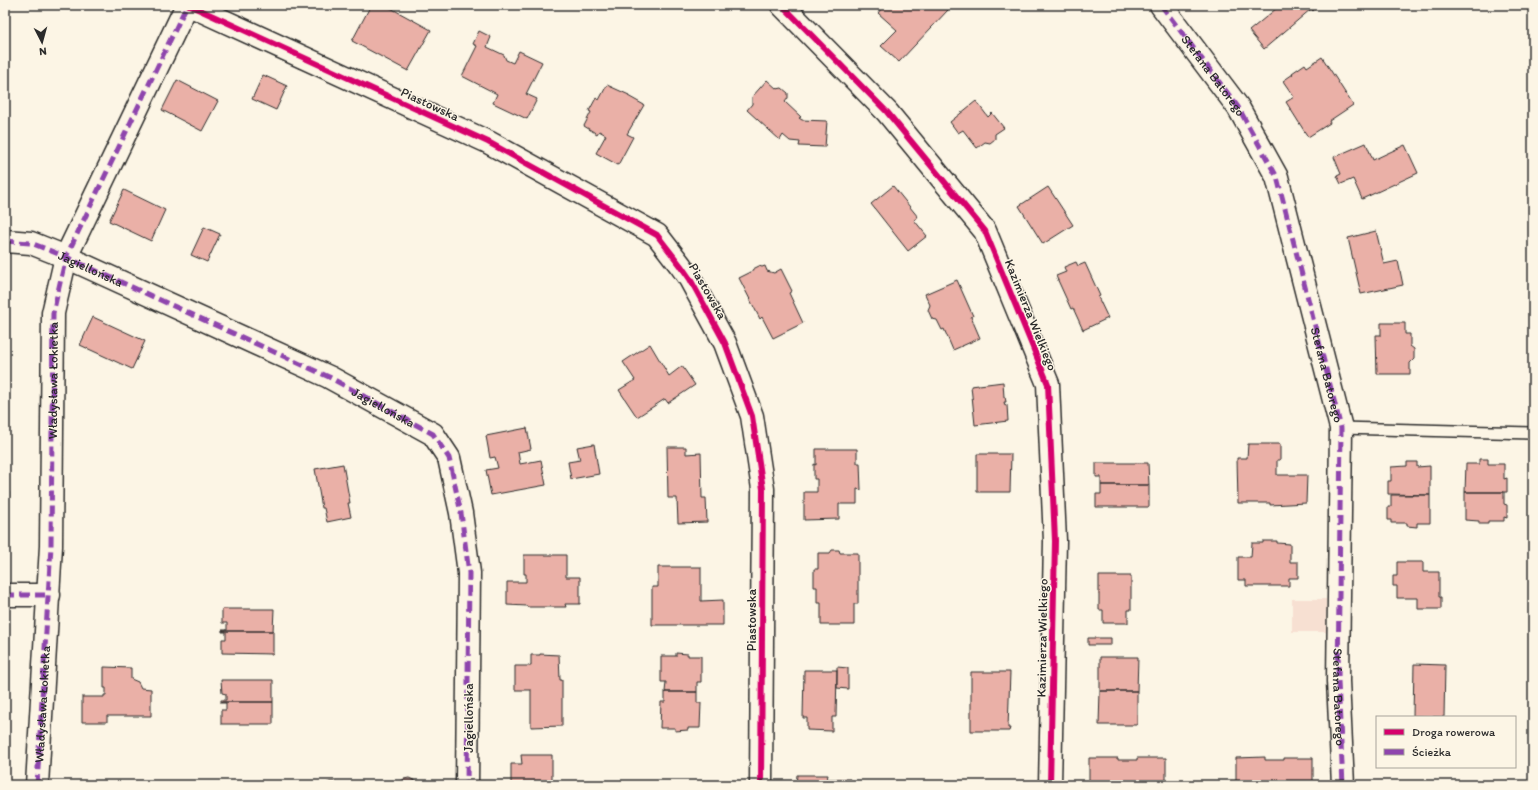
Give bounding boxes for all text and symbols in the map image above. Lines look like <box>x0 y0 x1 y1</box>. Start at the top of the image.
north arrow <box>22 22 62 62</box>
street label: Stefana Batorego <box>1179 32 1249 119</box>
text: N <box>39 45 47 58</box>
street label: Piastowska <box>399 84 462 124</box>
street label: Jagiellońska <box>56 247 126 290</box>
street label: Kazimierza Wielkiego <box>1002 257 1060 373</box>
street label: Piastowska <box>686 260 730 322</box>
street label: Władysława Łokietka <box>44 321 60 439</box>
street label: Stefana Batorego <box>1308 325 1347 424</box>
street label: Jagiellońska <box>349 384 418 430</box>
street label: Kazimierza Wielkiego <box>1033 578 1051 698</box>
street label: Piastowska <box>744 589 759 651</box>
street label: Władysława Łokietka <box>31 645 53 763</box>
street label: Stefana Batorego <box>1330 648 1349 747</box>
street label: Jagiellońska <box>461 683 476 753</box>
legend <box>1376 716 1516 768</box>
text: Droga rowerowa <box>1412 725 1496 739</box>
text: Ścieżka <box>1412 745 1452 759</box>

